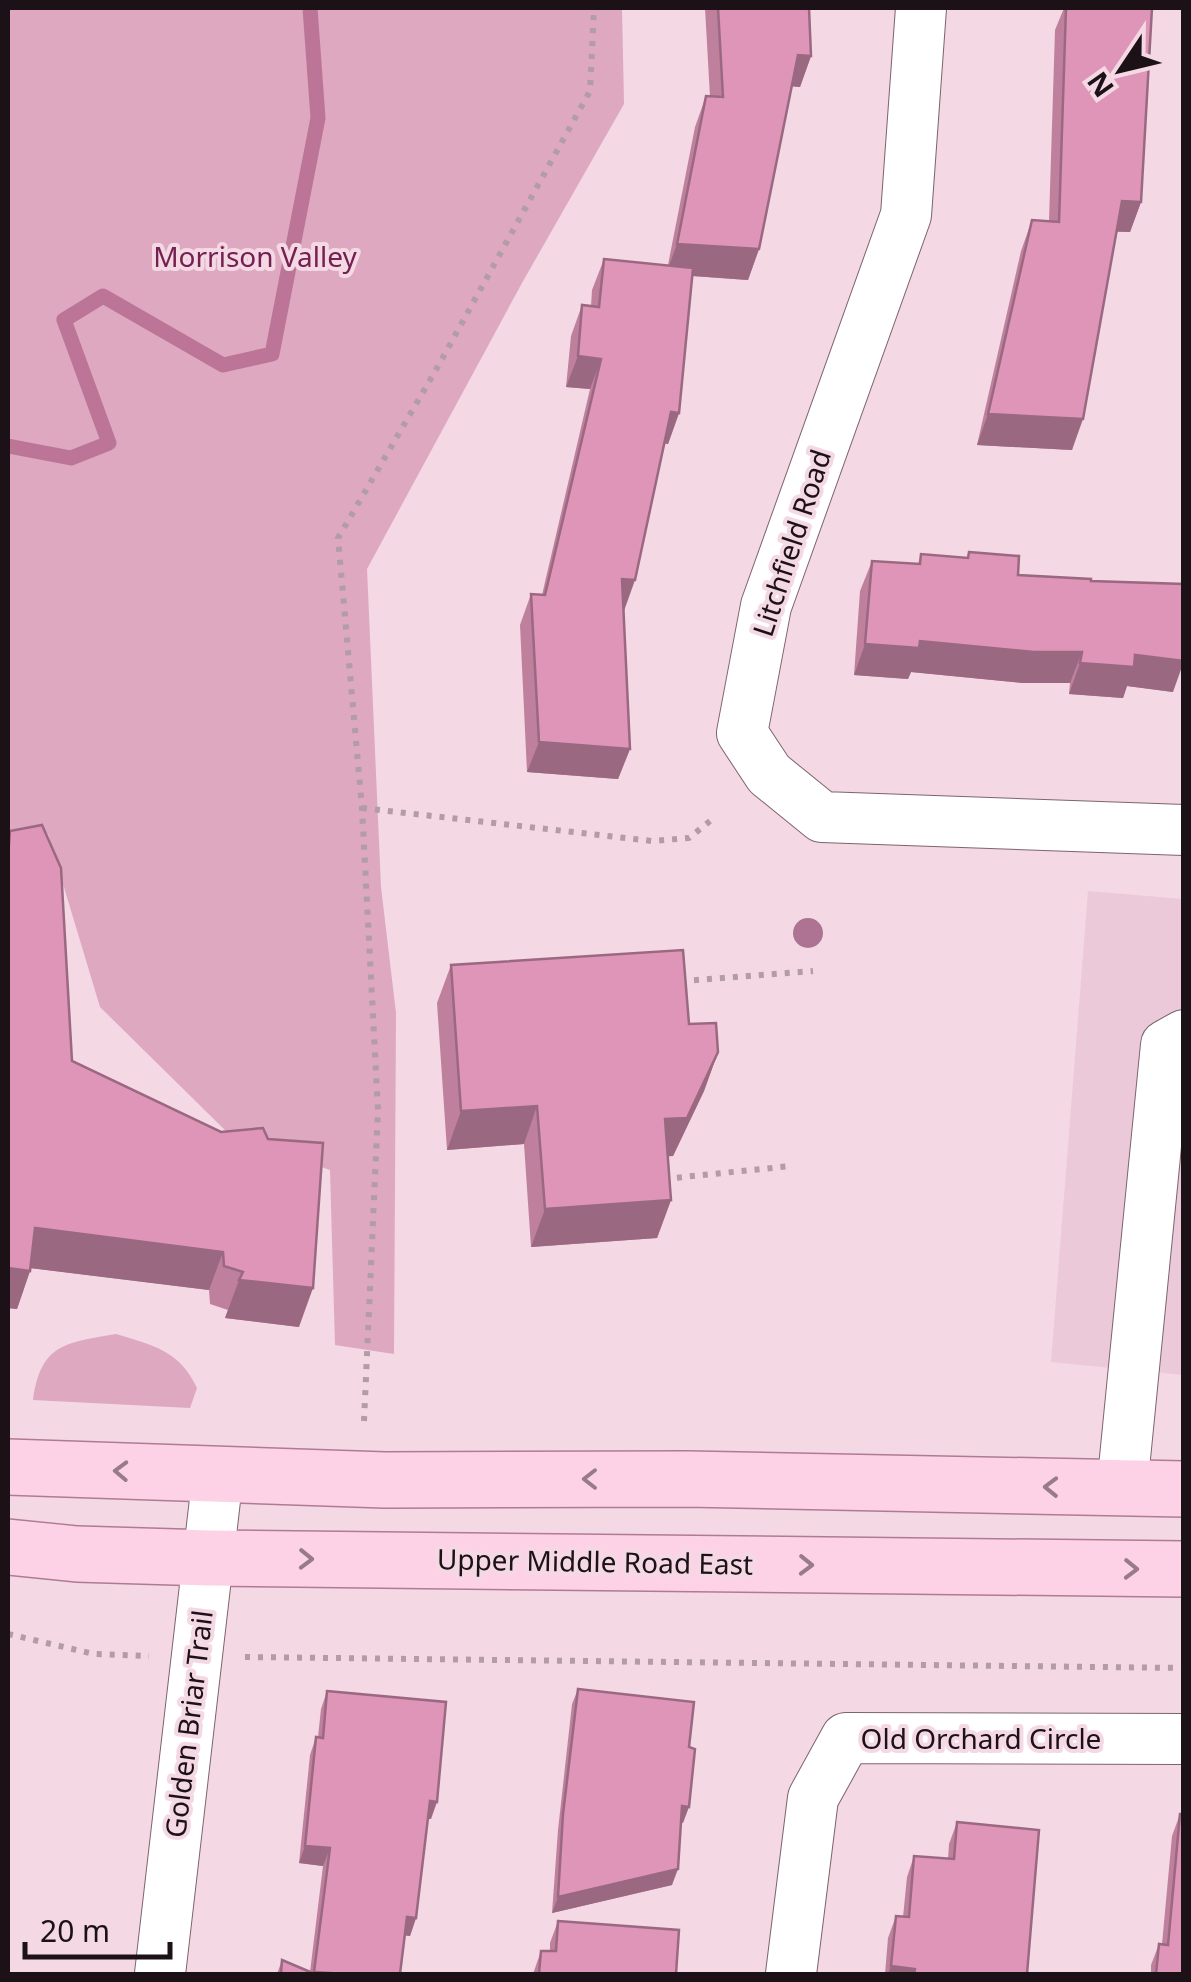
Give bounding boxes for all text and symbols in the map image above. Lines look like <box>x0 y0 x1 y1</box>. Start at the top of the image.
north arrow <box>1071 20 1171 120</box>
text: N <box>1078 65 1122 105</box>
park label: Morrison Valley <box>153 237 357 275</box>
street label: Litchfield Road <box>743 444 839 641</box>
one-way arrow <box>112 1460 128 1481</box>
one-way arrow <box>581 1468 596 1490</box>
one-way arrow <box>1043 1476 1059 1497</box>
street label: Upper Middle Road East <box>437 1539 753 1583</box>
one-way arrow <box>298 1548 314 1569</box>
one-way arrow <box>798 1554 814 1576</box>
one-way arrow <box>1123 1558 1139 1579</box>
street label: Golden Briar Trail <box>155 1608 221 1840</box>
street label: Old Orchard Circle <box>861 1719 1101 1757</box>
scale bar <box>25 1897 170 1959</box>
text: 20 m <box>40 1910 110 1951</box>

